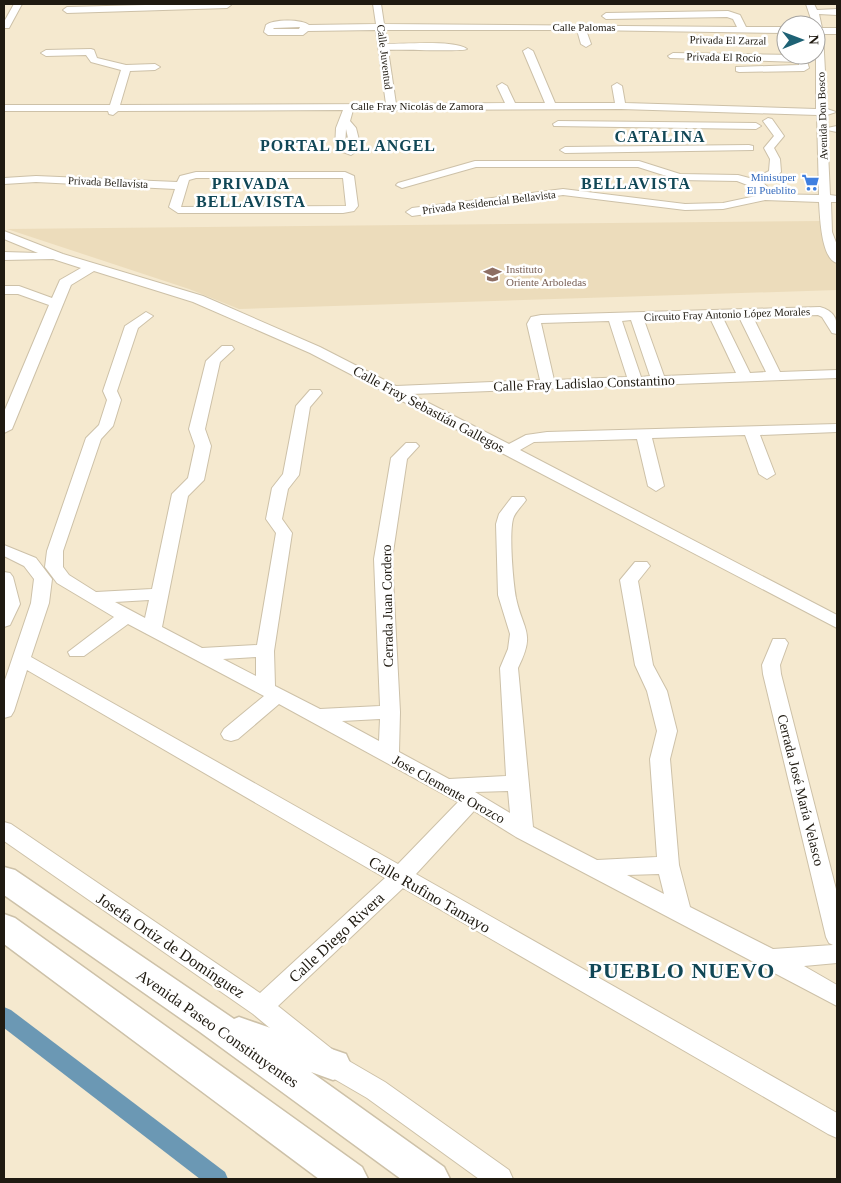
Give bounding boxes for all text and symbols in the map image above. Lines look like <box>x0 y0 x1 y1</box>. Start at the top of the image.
north arrow <box>776 15 826 65</box>
street label: Calle Palomas <box>552 21 616 33</box>
street label: Calle Juventud <box>375 24 395 91</box>
street label: Privada El Zarzal <box>689 33 767 47</box>
text: N <box>806 35 821 45</box>
street label: Privada El Rocío <box>686 50 762 64</box>
street label: Avenida Don Bosco <box>814 71 830 160</box>
street label: Calle Fray Nicolás de Zamora <box>351 100 483 112</box>
district label: CATALINA <box>615 128 705 145</box>
district label: PORTAL DEL ANGEL <box>260 137 436 154</box>
place label: Minisuper El Pueblito <box>747 171 796 196</box>
supermarket icon: Minisuper El Pueblito <box>800 173 820 193</box>
street label: Privada Bellavista <box>68 174 149 190</box>
district label: PRIVADA BELLAVISTA <box>196 175 306 210</box>
district label: BELLAVISTA <box>581 175 691 192</box>
street label: Privada Residencial Bellavista <box>422 188 557 216</box>
place label: Instituto Oriente Arboledas <box>506 263 586 288</box>
school or university icon: Instituto Oriente Arboledas <box>482 265 502 285</box>
street label: Circuito Fray Antonio López Morales <box>644 305 810 323</box>
street label: Calle Fray Sebastián Gallegos <box>351 363 507 456</box>
street label: Calle Fray Ladislao Constantino <box>493 373 675 394</box>
street label: Cerrada Juan Cordero <box>379 544 396 668</box>
street label: Cerrada José María Velasco <box>774 713 827 867</box>
street label: Jose Clemente Orozco <box>390 752 507 827</box>
street label: Calle Rufino Tamayo <box>366 853 493 937</box>
street label: Calle Diego Rivera <box>285 889 388 986</box>
street label: Josefa Ortiz de Domínguez <box>93 890 248 1002</box>
district label: PUEBLO NUEVO <box>589 958 775 983</box>
street label: Avenida Paseo Constituyentes <box>133 966 302 1092</box>

